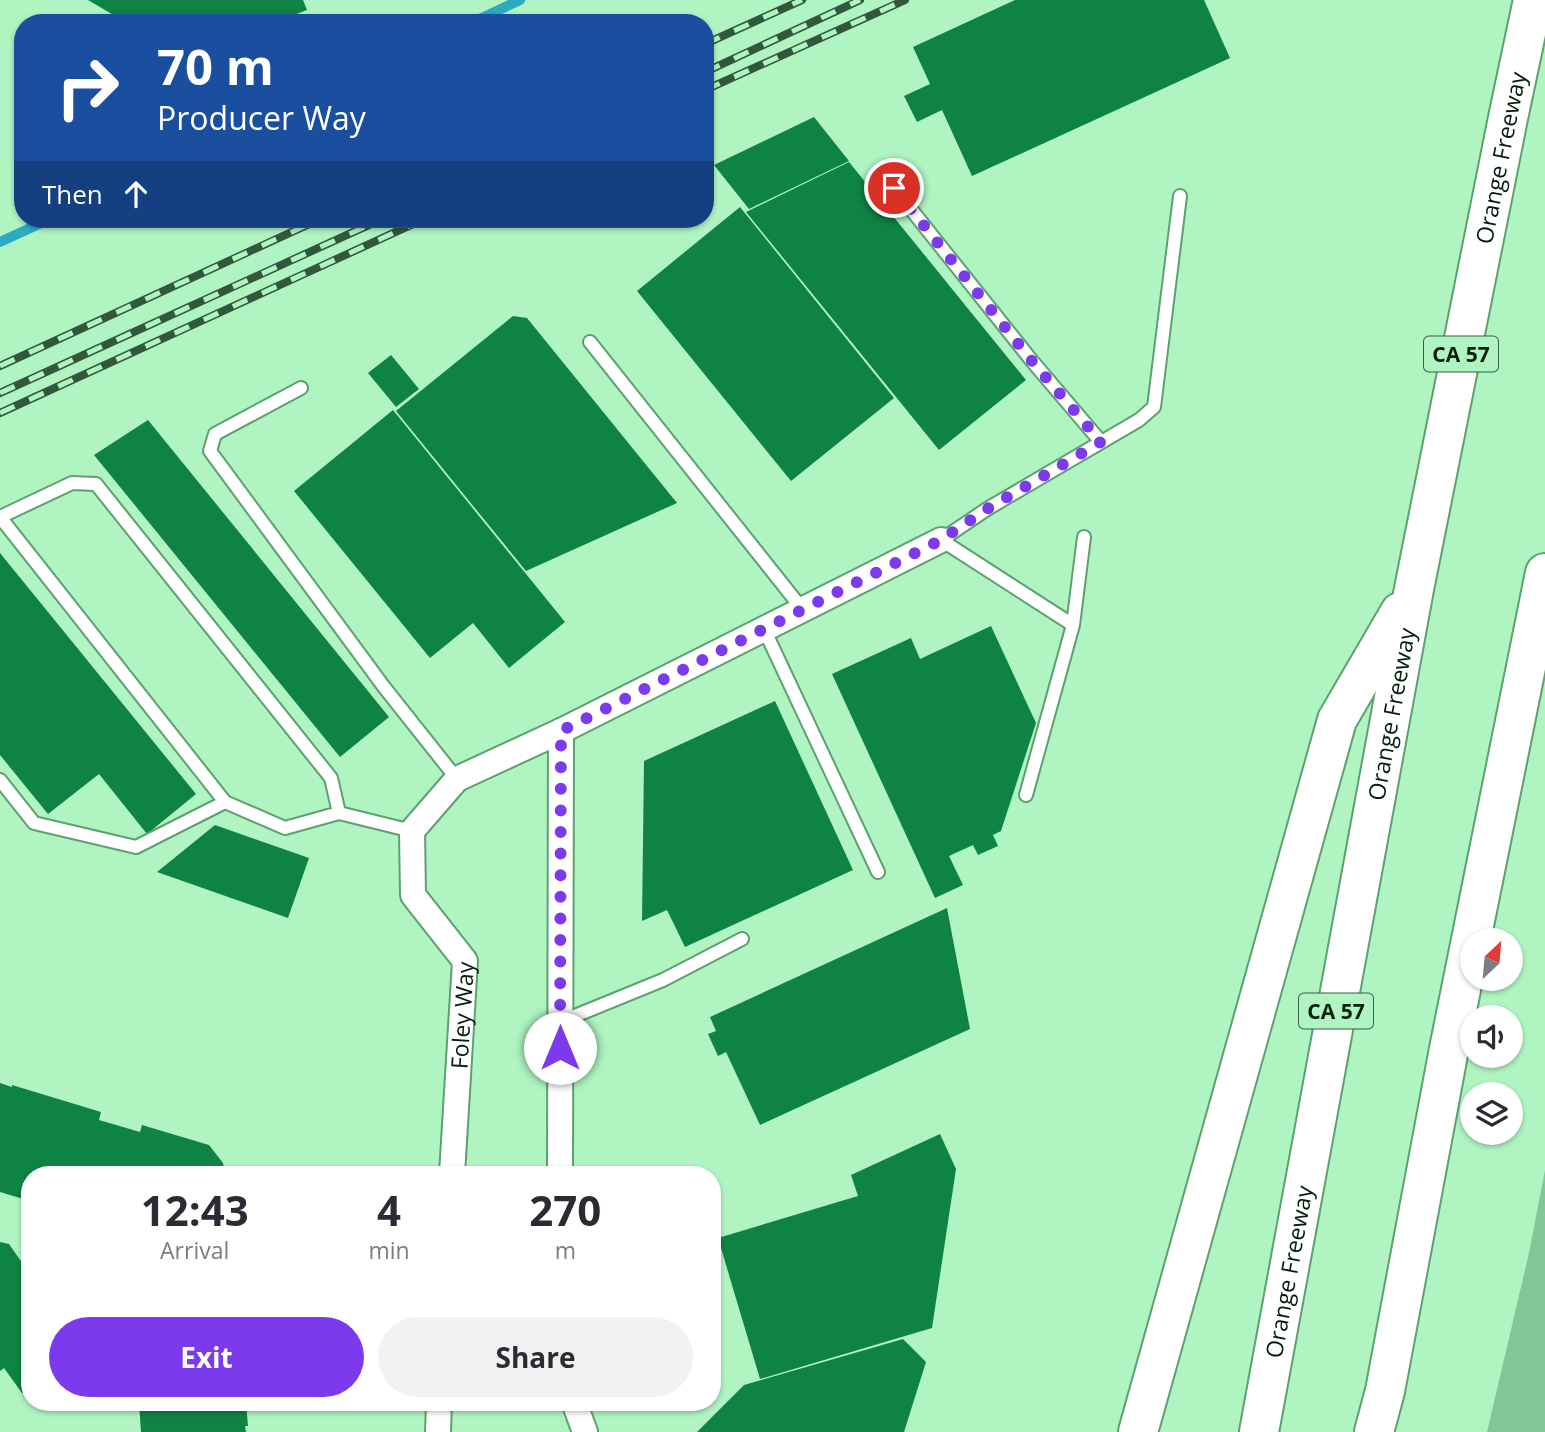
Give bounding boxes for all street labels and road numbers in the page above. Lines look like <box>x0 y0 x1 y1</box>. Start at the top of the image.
street label: Orange Freeway <box>1467 68 1533 247</box>
road number: CA 57 <box>1424 336 1498 372</box>
street label: Orange Freeway <box>1359 625 1423 803</box>
street label: Foley Way <box>442 960 481 1070</box>
road number: CA 57 <box>1299 993 1373 1028</box>
street label: Orange Freeway <box>1257 1182 1320 1361</box>

